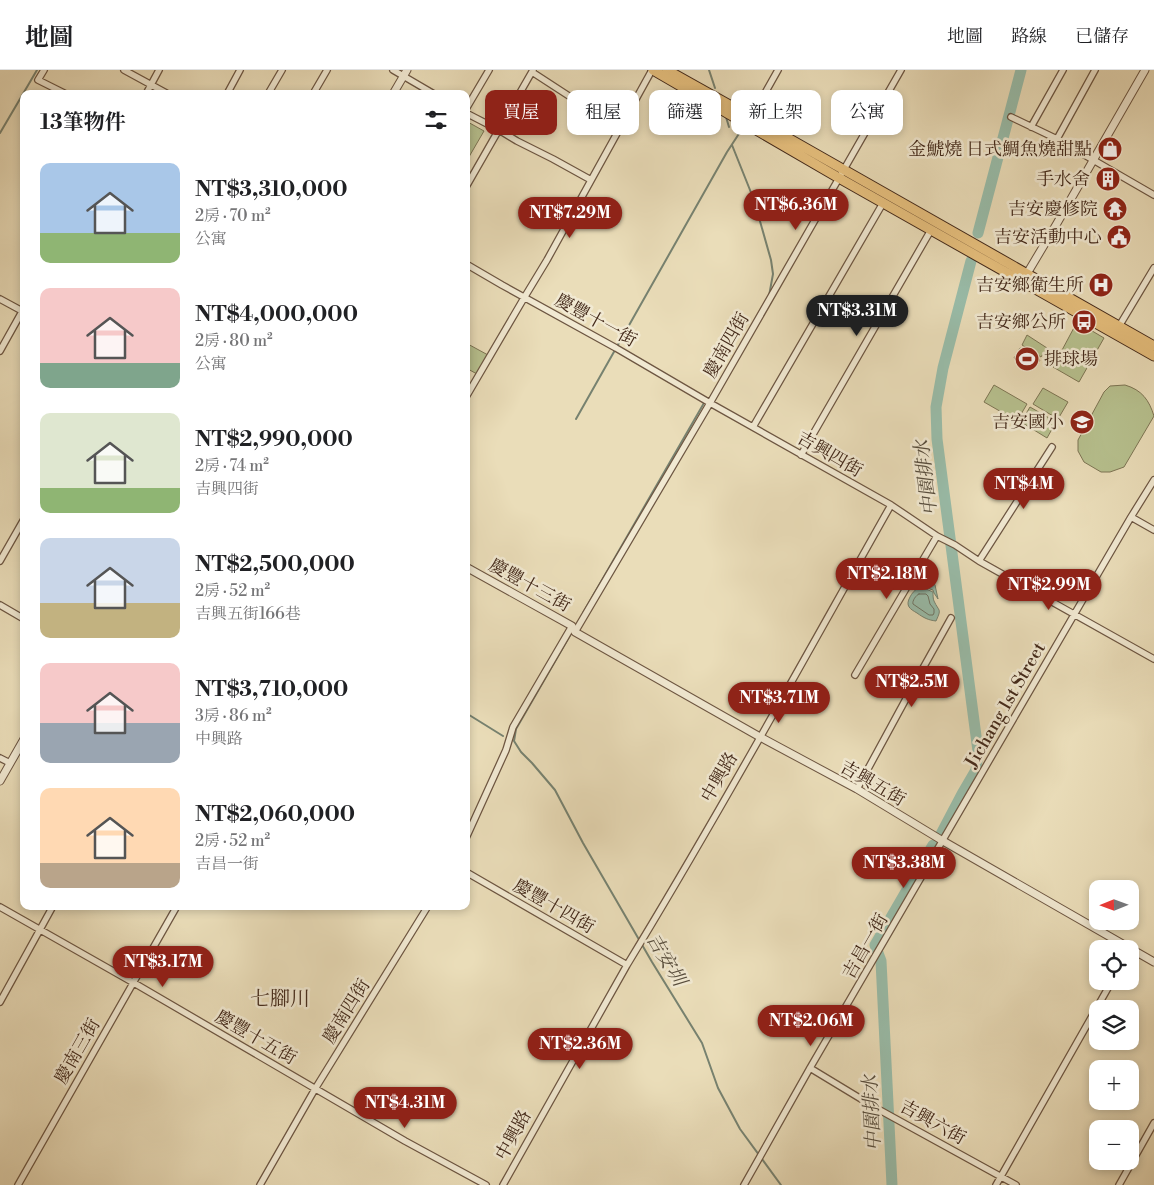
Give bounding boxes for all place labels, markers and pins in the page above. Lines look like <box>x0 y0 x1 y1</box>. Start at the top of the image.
shop icon: 金鯱燒 日式鯛魚燒甜點 <box>1097 136 1123 162</box>
place label: 金鯱燒 日式鯛魚燒甜點 <box>908 138 1092 161</box>
building icon: 手水舍 <box>1095 166 1121 192</box>
place label: 手水舍 <box>1036 168 1090 191</box>
pin: NT$6.36M <box>744 189 848 231</box>
pin: NT$7.29M <box>518 196 622 239</box>
temple icon: 吉安慶修院 <box>1102 196 1128 222</box>
place label: 吉安慶修院 <box>1008 198 1098 221</box>
public building icon: 吉安活動中心 <box>1106 224 1132 250</box>
place label: 吉安活動中心 <box>994 226 1102 249</box>
hospital icon: 吉安鄉衛生所 <box>1088 272 1114 298</box>
place label: 吉安鄉衛生所 <box>976 274 1084 297</box>
pin: NT$3.31M <box>805 294 909 337</box>
bus stop icon: 吉安鄉公所 <box>1071 309 1097 335</box>
place label: 吉安鄉公所 <box>976 311 1066 334</box>
sports icon: 排球場 <box>1014 346 1040 372</box>
place label: 排球場 <box>1044 348 1098 371</box>
school or university icon: 吉安國小 <box>1069 409 1095 435</box>
place label: 吉安國小 <box>992 411 1064 434</box>
pin: NT$4M <box>989 468 1059 510</box>
pin: NT$2.18M <box>835 558 939 600</box>
pin: NT$2.99M <box>997 568 1101 611</box>
pin: NT$2.5M <box>866 666 958 708</box>
pin: NT$3.71M <box>727 682 831 724</box>
pin: NT$3.38M <box>852 846 956 889</box>
pin: NT$3.17M <box>111 946 215 988</box>
pin: NT$2.06M <box>759 1004 863 1047</box>
pin: NT$2.36M <box>528 1028 632 1070</box>
pin: NT$4.31M <box>353 1086 457 1129</box>

